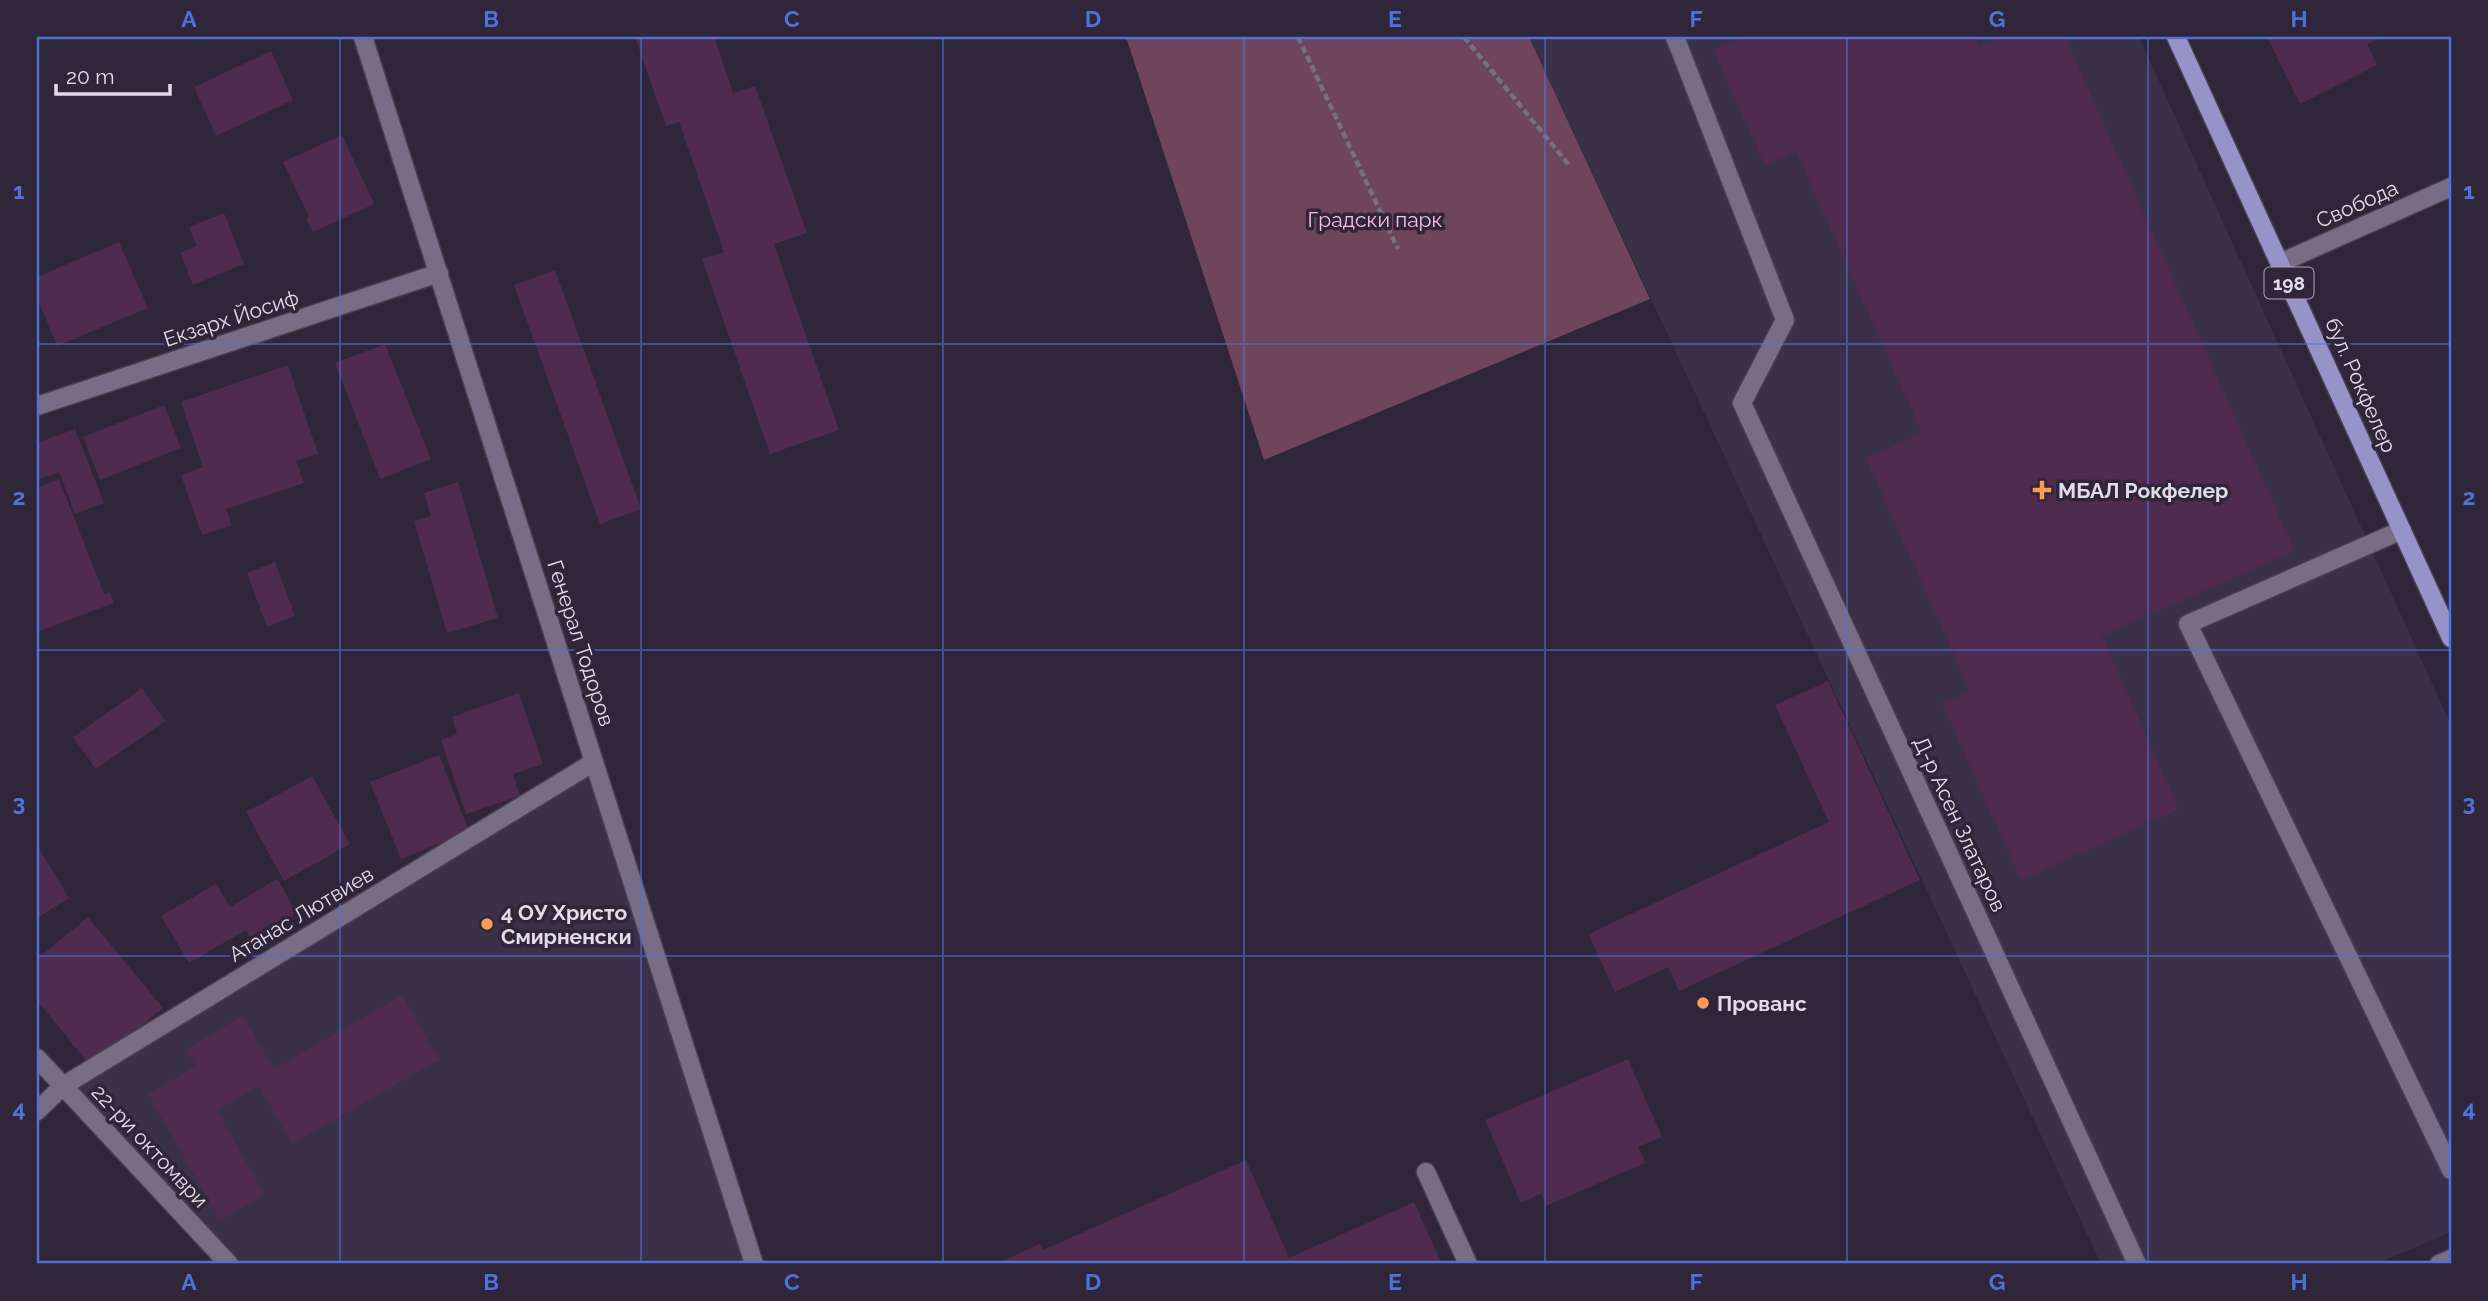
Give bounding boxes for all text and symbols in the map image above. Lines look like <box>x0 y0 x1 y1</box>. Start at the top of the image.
text: A <box>181 5 197 32</box>
text: B <box>483 5 499 32</box>
text: C <box>784 5 800 32</box>
text: D <box>1085 5 1101 32</box>
text: E <box>1388 5 1402 32</box>
text: F <box>1689 5 1703 32</box>
text: G <box>1989 5 2005 32</box>
text: H <box>2290 5 2308 32</box>
scale bar <box>56 52 170 96</box>
text: 20 m <box>66 64 114 89</box>
street label: Свобода <box>2312 175 2402 233</box>
text: 1 <box>13 177 25 204</box>
text: 1 <box>2463 177 2475 204</box>
park label: Градски парк <box>1308 207 1443 232</box>
road number: 198 <box>2264 268 2314 298</box>
street label: Екзарх Йосиф <box>160 284 302 352</box>
street label: бул. Рокфелер <box>2320 314 2402 456</box>
place label: МБАЛ Рокфелер <box>2058 478 2228 503</box>
marker: МБАЛ Рокфелер <box>2032 480 2052 500</box>
text: 2 <box>13 483 25 510</box>
text: 2 <box>2463 483 2475 510</box>
street label: Генерал Тодоров <box>542 557 620 729</box>
street label: Д-р Асен Златаров <box>1908 733 2012 915</box>
text: 3 <box>13 789 25 816</box>
text: 3 <box>2463 789 2475 816</box>
street label: Атанас Лютвиев <box>224 861 378 967</box>
place label: 4 ОУ Христо Смирненски <box>501 900 632 949</box>
marker: 4 ОУ Христо Смирненски <box>479 916 495 932</box>
place label: Прованс <box>1717 991 1807 1016</box>
marker: Прованс <box>1695 995 1711 1011</box>
street label: 22-ри октомври <box>87 1079 213 1213</box>
text: 4 <box>12 1095 26 1122</box>
text: 4 <box>2462 1095 2476 1122</box>
text: A <box>181 1268 197 1295</box>
text: B <box>483 1268 499 1295</box>
text: C <box>784 1268 800 1295</box>
text: D <box>1085 1268 1101 1295</box>
text: E <box>1388 1268 1402 1295</box>
text: F <box>1689 1268 1703 1295</box>
text: G <box>1989 1268 2005 1295</box>
text: H <box>2290 1268 2308 1295</box>

